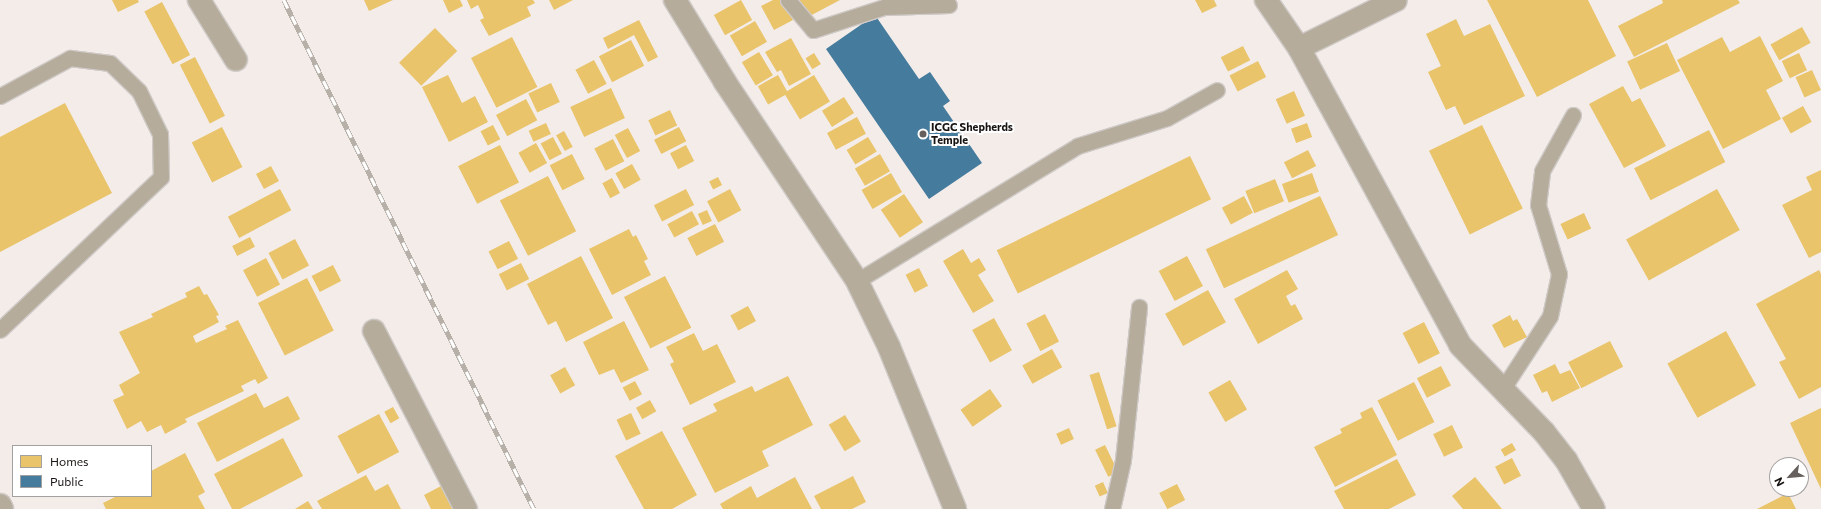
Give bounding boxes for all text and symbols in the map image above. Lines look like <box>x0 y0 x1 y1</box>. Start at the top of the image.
place label: ICGC Shepherds Temple <box>931 121 1013 147</box>
marker: ICGC Shepherds Temple <box>918 129 928 139</box>
legend <box>12 445 152 497</box>
text: Homes <box>50 454 88 468</box>
north arrow <box>1769 457 1809 497</box>
text: Public <box>50 474 83 488</box>
text: N <box>1771 476 1786 489</box>

